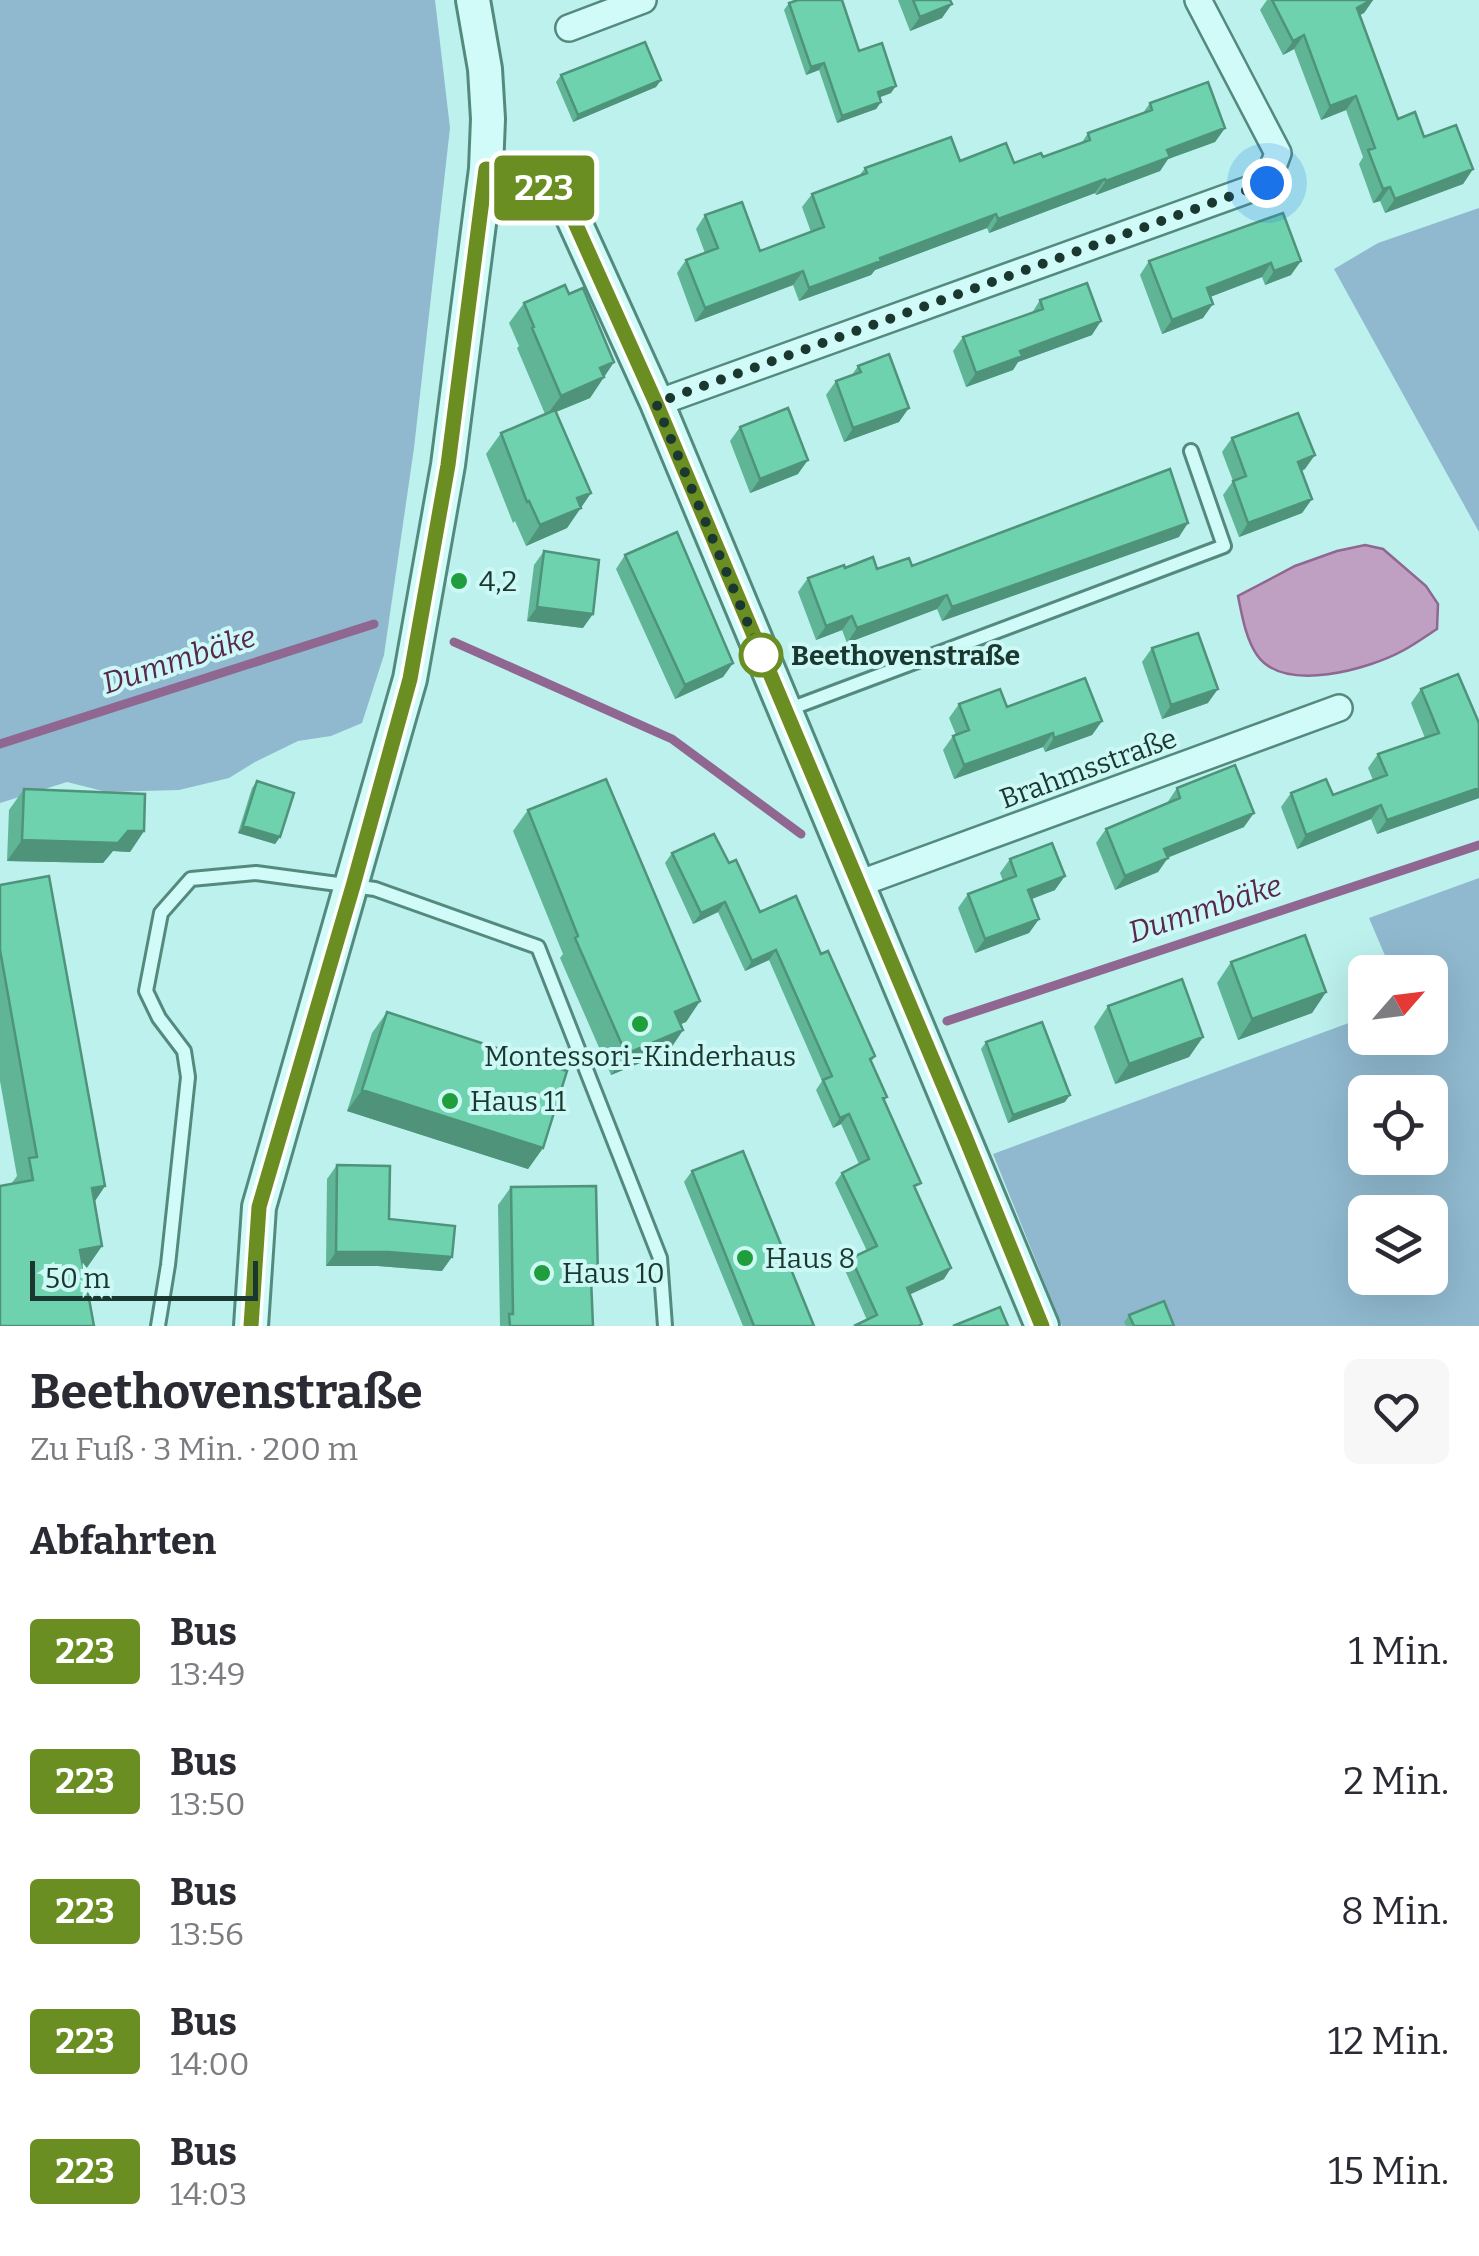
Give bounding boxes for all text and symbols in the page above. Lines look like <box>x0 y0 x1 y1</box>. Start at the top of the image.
line badge: 223 <box>486 156 602 220</box>
your location <box>1242 158 1292 208</box>
text: 223 <box>514 167 574 209</box>
place label: 4,2 <box>479 565 517 598</box>
marker: 4,2 <box>448 570 470 592</box>
water label: Dummbäke <box>98 618 260 702</box>
marker: Beethovenstraße <box>740 634 782 676</box>
place label: Beethovenstraße <box>791 639 1020 672</box>
street label: Brahmsstraße <box>995 721 1181 816</box>
water label: Dummbäke <box>1124 867 1286 951</box>
north arrow <box>1348 955 1448 1055</box>
map controls <box>1348 955 1448 1295</box>
marker: Montessori-Kinderhaus <box>629 1013 651 1035</box>
place label: Montessori-Kinderhaus <box>484 1040 796 1073</box>
button: locate <box>1348 1075 1448 1175</box>
place label: Haus 11 <box>470 1085 567 1118</box>
marker: Haus 11 <box>439 1090 461 1112</box>
button: layers <box>1348 1195 1448 1295</box>
place label: Haus 8 <box>765 1242 855 1275</box>
marker: Haus 8 <box>734 1247 756 1269</box>
scale bar <box>30 1256 258 1300</box>
place label: Haus 10 <box>562 1257 665 1290</box>
text: 50 m <box>45 1262 110 1295</box>
marker: Haus 10 <box>531 1262 553 1284</box>
button: heart <box>1344 1359 1449 1464</box>
text: Beethovenstraße <box>30 1363 423 1421</box>
text: Zu Fuß · 3 Min. · 200 m <box>30 1430 358 1468</box>
text: Abfahrten <box>30 1518 216 1564</box>
text: Bus <box>170 1609 237 1655</box>
text: 1 Min. <box>1348 1628 1449 1674</box>
text: 223 <box>55 1630 115 1672</box>
text: 13:49 <box>170 1655 245 1693</box>
text: Bus <box>170 1739 237 1785</box>
text: 2 Min. <box>1343 1758 1449 1804</box>
text: 223 <box>55 1760 115 1802</box>
text: 13:50 <box>170 1785 246 1823</box>
text: Bus <box>170 1869 237 1915</box>
text: 8 Min. <box>1341 1888 1449 1934</box>
text: 223 <box>55 1890 115 1932</box>
text: 13:56 <box>170 1915 244 1953</box>
text: Bus <box>170 1999 237 2045</box>
text: 12 Min. <box>1328 2018 1449 2064</box>
text: 223 <box>55 2020 115 2062</box>
text: 14:00 <box>170 2045 249 2083</box>
text: Bus <box>170 2129 237 2175</box>
text: 15 Min. <box>1328 2148 1449 2194</box>
text: 223 <box>55 2150 115 2192</box>
text: 14:03 <box>170 2175 247 2213</box>

